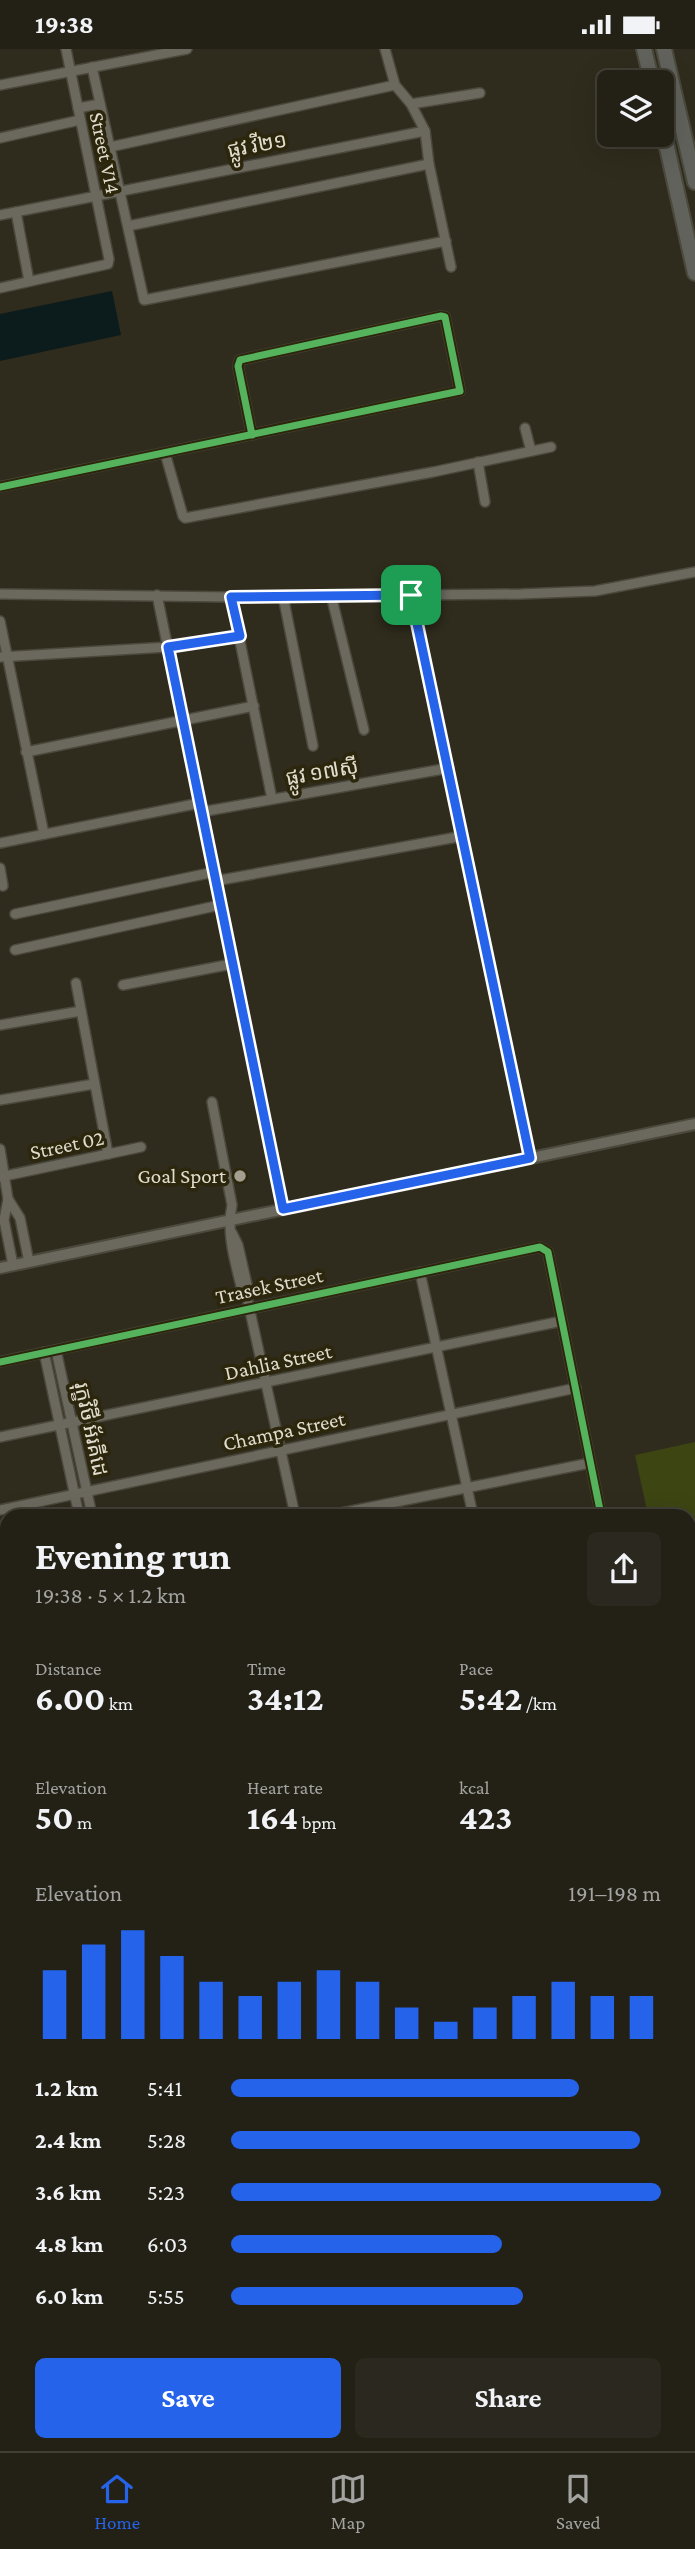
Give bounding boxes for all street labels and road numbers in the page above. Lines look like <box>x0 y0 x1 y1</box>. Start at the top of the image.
street label: Street V14 <box>85 110 125 196</box>
street label: ផ្លូវ វី២១ <box>225 127 290 170</box>
street label: ផ្លូវ ១៧ស៊ី <box>284 754 361 797</box>
street label: Street 02 <box>28 1125 106 1165</box>
street label: Trasek Street <box>213 1263 326 1309</box>
street label: Dahlia Street <box>222 1339 335 1385</box>
street label: រុក្ខវិថី អ័រគីដេ <box>68 1380 114 1479</box>
street label: Champa Street <box>221 1406 348 1456</box>

